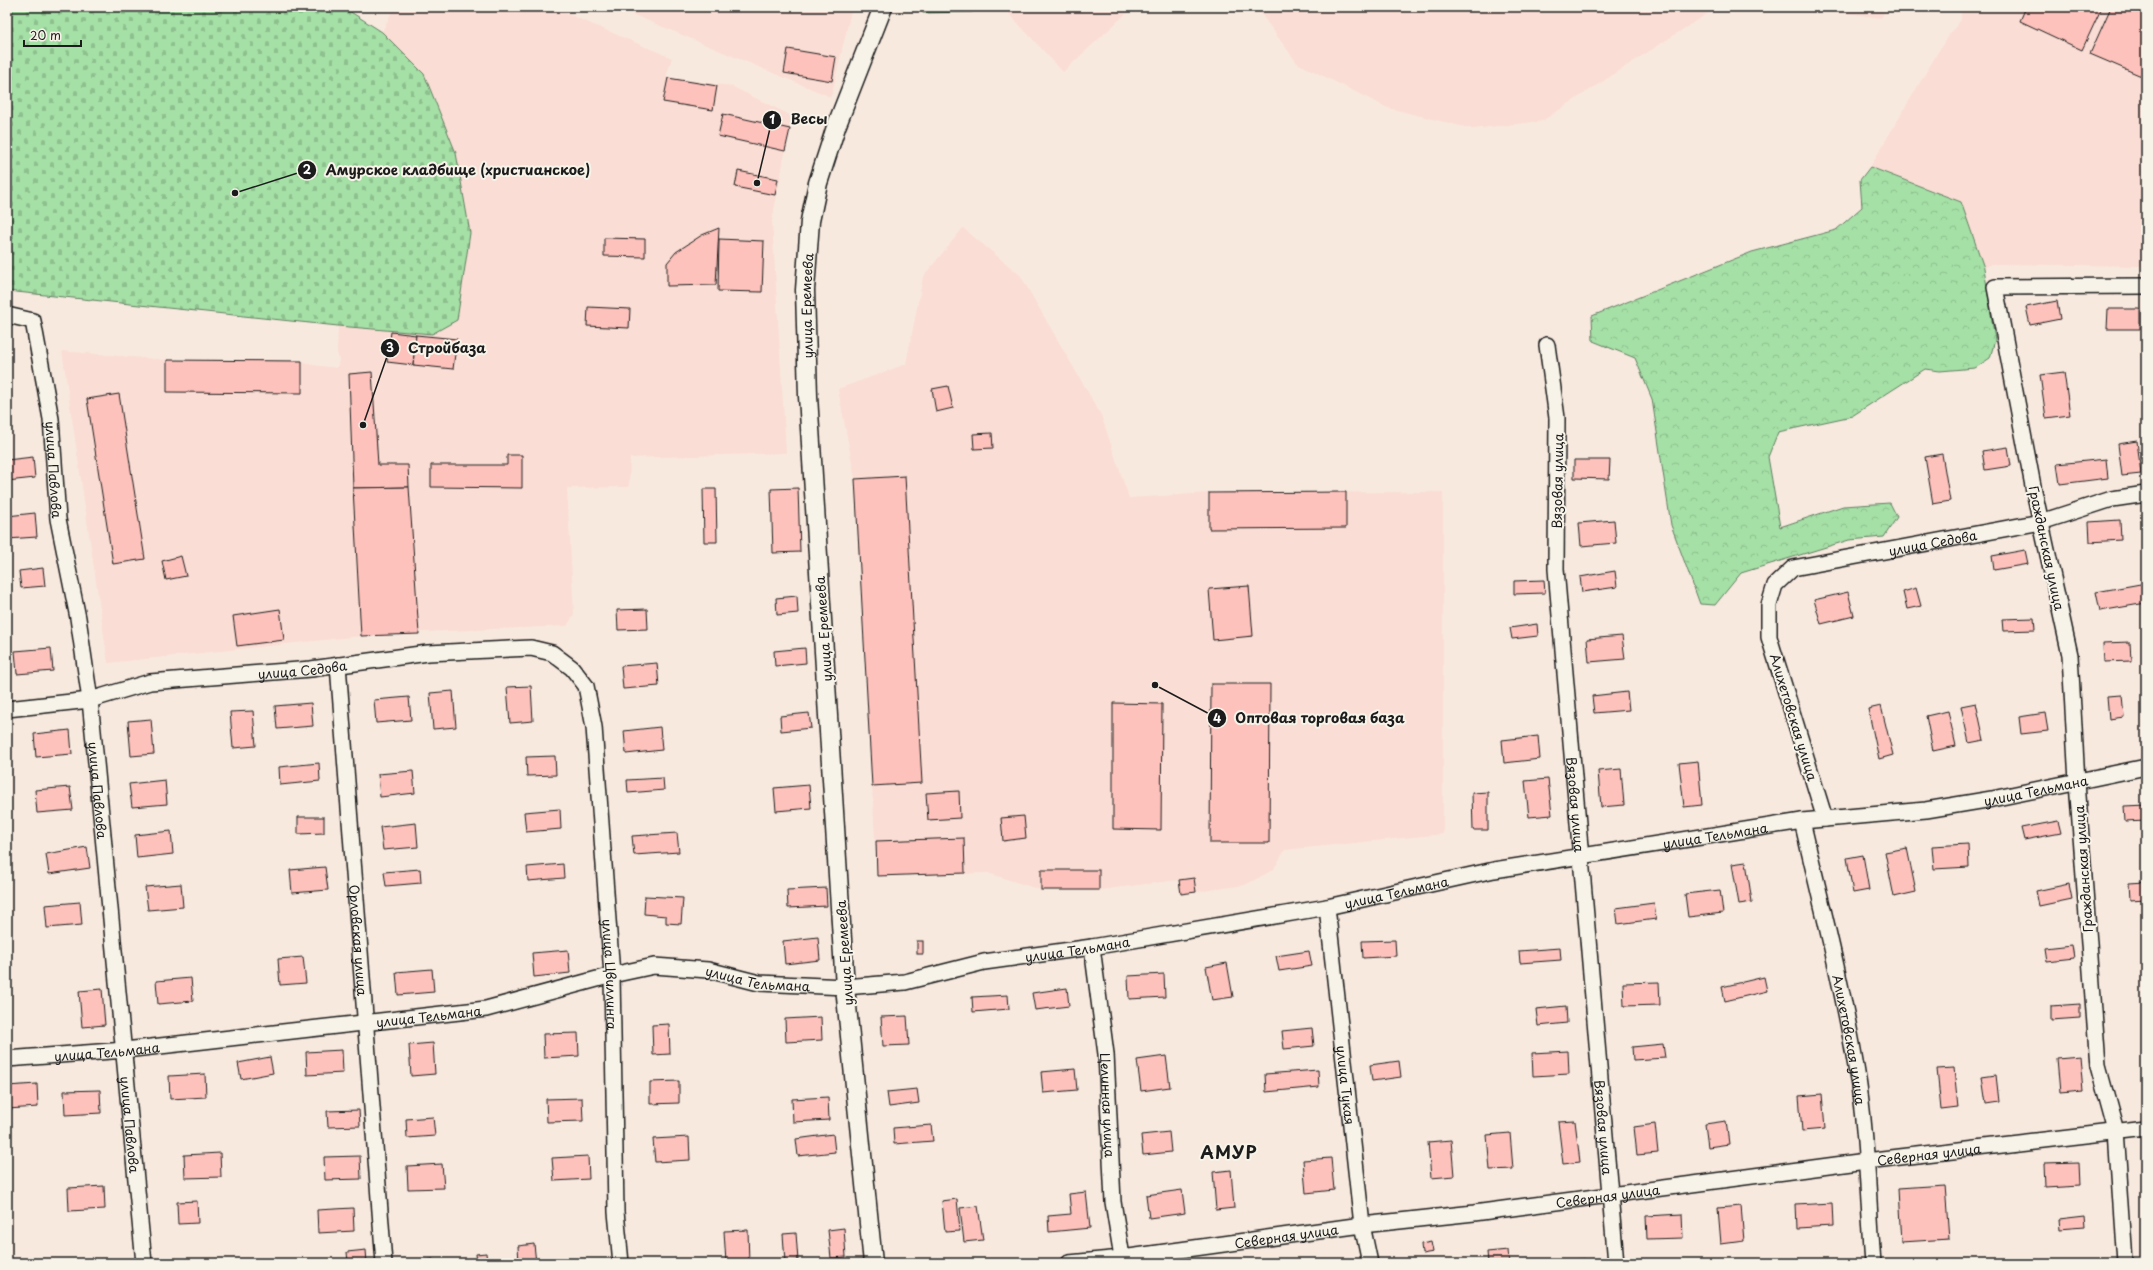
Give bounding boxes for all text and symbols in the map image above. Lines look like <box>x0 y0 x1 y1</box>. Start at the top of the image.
scale bar <box>24 22 81 48</box>
text: 20 m <box>30 26 61 44</box>
callout: Весы <box>762 107 835 133</box>
text: Весы <box>791 108 828 129</box>
text: 1 <box>769 110 775 128</box>
callout: Амурское кладбище (христианское) <box>297 157 599 183</box>
text: Амурское кладбище (христианское) <box>325 159 590 180</box>
text: 2 <box>303 160 312 178</box>
street label: улица Еремеева <box>795 251 817 359</box>
callout: Стройбаза <box>380 335 494 361</box>
text: Стройбаза <box>408 337 486 358</box>
text: 3 <box>386 338 394 356</box>
street label: улица Павлова <box>42 420 67 520</box>
street label: Вязовая улица <box>1547 432 1567 529</box>
street label: Гражданская улица <box>2024 484 2070 613</box>
street label: улица Седова <box>1887 524 1979 560</box>
street label: улица Еремеева <box>810 575 836 682</box>
street label: Алихетовская улица <box>1766 651 1823 784</box>
street label: улица Седова <box>257 655 349 683</box>
callout: Оптовая торговая база <box>1207 705 1412 731</box>
text: Оптовая торговая база <box>1235 707 1405 728</box>
text: 4 <box>1213 709 1221 727</box>
street label: улица Павлова <box>85 741 113 840</box>
street label: Вязовая улица <box>1563 756 1590 854</box>
street label: улица Тельмана <box>1982 770 2090 810</box>
street label: Гражданская улица <box>2069 804 2097 933</box>
street label: улица Тельмана <box>1661 817 1770 853</box>
street label: улица Тельмана <box>1342 871 1451 912</box>
street label: Орловская улица <box>345 884 373 997</box>
street label: улица Еремеева <box>831 899 857 1006</box>
street label: улица Цвиллинга <box>598 918 622 1031</box>
street label: улица Тельмана <box>1024 931 1132 966</box>
street label: улица Тельмана <box>704 960 811 995</box>
street label: Алихетовская улица <box>1829 973 1871 1107</box>
street label: улица Тельмана <box>375 1000 483 1031</box>
street label: улица Тельмана <box>53 1037 161 1065</box>
street label: улица Тукая <box>1333 1044 1360 1126</box>
street label: Целинная улица <box>1096 1052 1120 1159</box>
street label: улица Павлова <box>117 1075 145 1175</box>
street label: Вязовая улица <box>1591 1079 1618 1176</box>
street label: Северная улица <box>1876 1138 1983 1169</box>
district label: АМУР <box>1201 1139 1257 1165</box>
street label: Северная улица <box>1555 1179 1662 1212</box>
street label: Северная улица <box>1233 1219 1340 1252</box>

